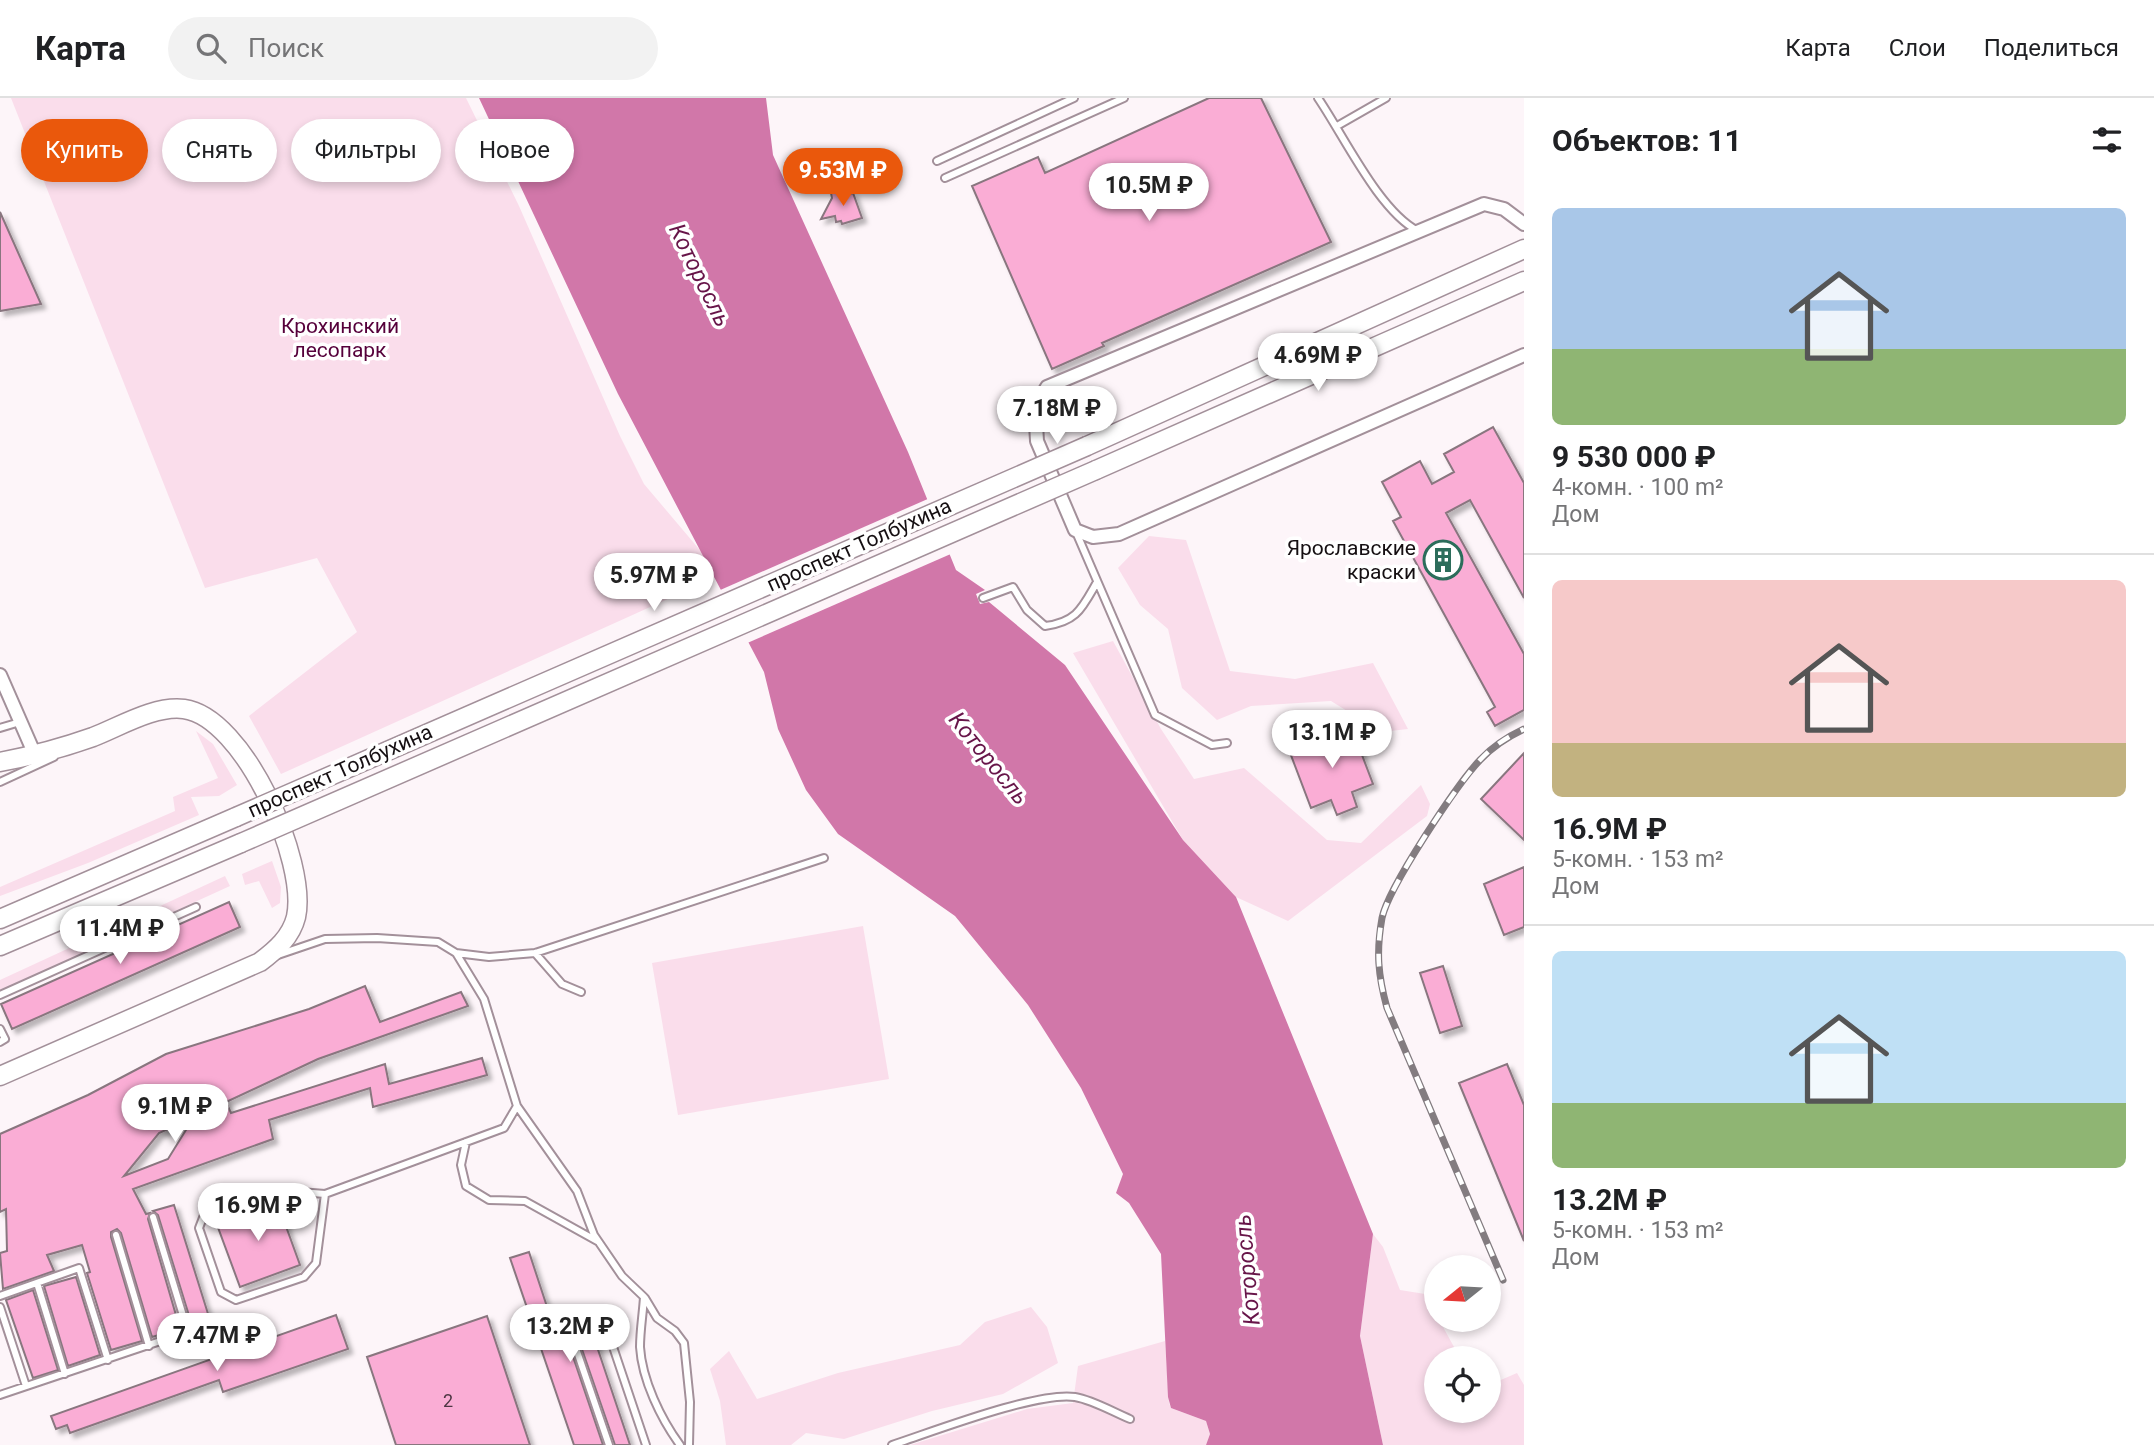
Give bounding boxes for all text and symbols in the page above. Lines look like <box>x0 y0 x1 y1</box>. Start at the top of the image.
search box <box>168 17 658 80</box>
text: Карта <box>35 29 126 68</box>
icon: search <box>192 29 230 67</box>
text: Поиск <box>248 33 324 63</box>
text: Карта <box>1785 34 1851 62</box>
text: Слои <box>1889 34 1946 62</box>
text: Поделиться <box>1984 34 2119 62</box>
chip: Купить <box>21 119 148 182</box>
chip: Снять <box>162 119 277 182</box>
chip: Фильтры <box>291 119 441 182</box>
chip: Новое <box>455 119 574 182</box>
icon: filters <box>2088 121 2126 159</box>
text: Объектов: 11 <box>1552 123 1742 158</box>
pin: 9.53M ₽ <box>778 148 908 208</box>
text: 9.53M ₽ <box>799 157 887 184</box>
pin: 10.5M ₽ <box>1084 164 1214 223</box>
text: 10.5M ₽ <box>1105 172 1193 199</box>
water label: Которосль <box>663 219 736 331</box>
icon: home <box>1776 253 1902 379</box>
park label: Крохинский лесопарк <box>281 314 399 362</box>
pin: 4.69M ₽ <box>1253 334 1383 393</box>
text: 4.69M ₽ <box>1274 342 1362 369</box>
pin: 7.18M ₽ <box>992 386 1122 446</box>
text: 7.18M ₽ <box>1013 395 1101 422</box>
text: 9 530 000 ₽ <box>1552 439 1716 474</box>
text: 4-комн. · 100 m² <box>1552 474 1724 501</box>
street label: проспект Толбухина <box>763 493 955 597</box>
text: Дом <box>1552 501 1599 528</box>
place label: Ярославские краски <box>1287 536 1416 584</box>
building icon: Ярославские краски <box>1422 539 1464 581</box>
pin: 5.97M ₽ <box>589 554 719 613</box>
text: 5.97M ₽ <box>610 562 698 589</box>
icon: home <box>1776 625 1902 751</box>
water label: Которосль <box>943 707 1034 810</box>
pin: 13.1M ₽ <box>1267 710 1397 770</box>
street label: проспект Толбухина <box>244 719 436 823</box>
text: 13.1M ₽ <box>1288 719 1376 746</box>
text: 16.9M ₽ <box>1552 811 1667 846</box>
text: 5-комн. · 153 m² <box>1552 846 1724 873</box>
text: Дом <box>1552 873 1599 900</box>
pin: 11.4M ₽ <box>55 906 185 966</box>
text: 11.4M ₽ <box>76 915 164 942</box>
icon: home <box>1776 996 1902 1122</box>
pin: 9.1M ₽ <box>118 1084 232 1144</box>
text: 9.1M ₽ <box>137 1093 213 1120</box>
text: 13.2M ₽ <box>1552 1182 1667 1217</box>
pin: 16.9M ₽ <box>193 1184 323 1243</box>
text: 16.9M ₽ <box>214 1192 302 1219</box>
water label: Которосль <box>1229 1213 1266 1327</box>
text: 5-комн. · 153 m² <box>1552 1217 1724 1244</box>
text: Дом <box>1552 1244 1599 1271</box>
north arrow <box>1424 1255 1502 1332</box>
map controls <box>1424 1255 1501 1423</box>
pin: 13.2M ₽ <box>505 1304 635 1364</box>
text: 13.2M ₽ <box>526 1313 614 1340</box>
pin: 7.47M ₽ <box>152 1314 282 1373</box>
text: 7.47M ₽ <box>173 1322 261 1349</box>
button: locate <box>1424 1346 1501 1423</box>
house number: 2 <box>443 1390 453 1411</box>

